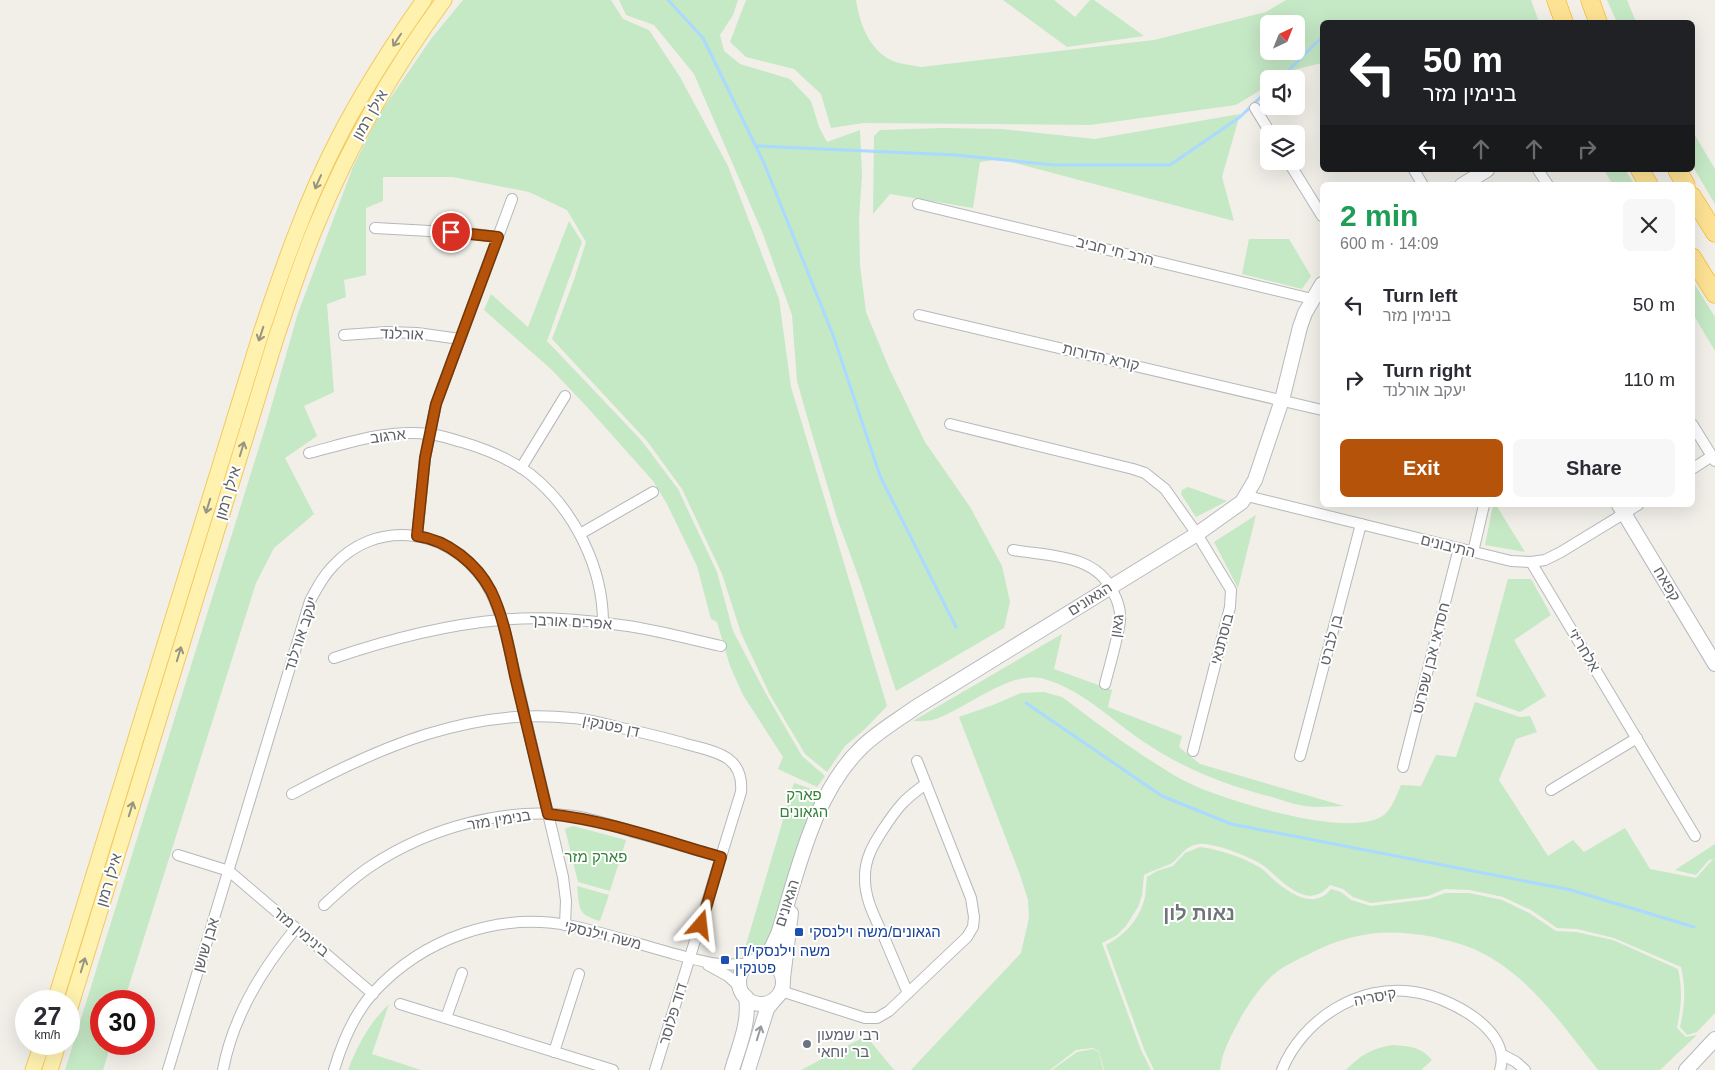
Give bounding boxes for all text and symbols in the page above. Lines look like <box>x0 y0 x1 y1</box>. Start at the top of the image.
north arrow <box>1260 15 1305 60</box>
map controls <box>1260 15 1305 170</box>
one-way arrow <box>391 33 402 47</box>
icon: left <box>1340 40 1405 105</box>
text: 50 m <box>1423 40 1503 79</box>
button: sound <box>1260 70 1305 115</box>
text: בנימין מזר <box>1423 81 1517 106</box>
street label: אילן רמון <box>348 86 391 143</box>
button: layers <box>1260 125 1305 170</box>
icon: left <box>1414 135 1442 163</box>
icon: ahead <box>1467 135 1495 163</box>
icon: ahead <box>1520 135 1548 163</box>
icon: right <box>1573 135 1601 163</box>
one-way arrow <box>312 174 322 189</box>
text: 2 min <box>1340 199 1418 232</box>
button: close <box>1623 199 1675 251</box>
pin <box>430 211 472 253</box>
icon: arrive <box>437 218 465 246</box>
street label: הרב חי חביב <box>1074 233 1156 268</box>
text: 600 m · 14:09 <box>1340 235 1439 252</box>
text: Turn left <box>1383 285 1458 306</box>
icon: left <box>1340 291 1368 319</box>
text: 50 m <box>1633 294 1675 315</box>
text: בנימין מזר <box>1383 307 1451 324</box>
street label: אורלנד <box>380 324 425 343</box>
one-way arrow <box>255 326 265 342</box>
street label: קורא הדורות <box>1061 339 1141 374</box>
text: Turn right <box>1383 360 1471 381</box>
icon: right <box>1340 366 1368 394</box>
text: 110 m <box>1624 369 1675 390</box>
text: יעקב אורלנד <box>1383 382 1466 399</box>
street label: ארגוב <box>369 425 407 446</box>
button: Exit <box>1340 439 1503 497</box>
button: Share <box>1513 439 1675 497</box>
one-way arrow <box>238 441 248 457</box>
street label: אילן רמון <box>211 464 244 522</box>
one-way arrow <box>202 498 212 514</box>
street label: התיבונים <box>1419 530 1477 561</box>
street label: קפאח <box>1651 563 1684 604</box>
street label: הגאונים <box>1065 578 1115 619</box>
street label: יעקב אורלנד <box>280 594 321 674</box>
street label: חסדאי אבן שפרוט <box>1409 601 1453 715</box>
street label: אפרים אורבך <box>529 611 613 632</box>
street label: בוסתנאי <box>1207 611 1236 666</box>
street label: גאון <box>1106 613 1127 639</box>
street label: בן לברט <box>1316 613 1345 667</box>
street label: אלחריזי <box>1565 625 1604 675</box>
one-way arrow <box>174 646 184 662</box>
street label: דן פטנקין <box>581 711 641 740</box>
park label: פארק הגאונים <box>780 786 828 820</box>
one-way arrow <box>127 802 137 818</box>
street label: בנימין מזר <box>466 806 532 833</box>
park label: פארק מזר <box>565 848 627 865</box>
street label: אילן רמון <box>92 851 125 909</box>
street label: הגאונים <box>771 877 802 929</box>
position arrow <box>674 898 726 950</box>
district label: נאות לון <box>1163 902 1235 924</box>
street label: בינימין מזר <box>270 903 333 960</box>
street label: אבן שושן <box>189 915 222 974</box>
street label: משה וילנסקי <box>563 917 643 952</box>
place label: הגאונים/משה וילנסקי <box>809 923 941 940</box>
marker: הגאונים/משה וילנסקי <box>793 926 805 938</box>
place label: משה וילנסקי/דן פטנקין <box>735 942 830 976</box>
marker: משה וילנסקי/דן פטנקין <box>719 954 731 966</box>
one-way arrow <box>79 957 89 973</box>
street label: דוד פלוסר <box>655 981 690 1047</box>
street label: קיסריה <box>1352 984 1398 1009</box>
speed limit sign: 30 <box>90 990 155 1055</box>
text: 27 <box>34 1002 61 1030</box>
one-way arrow <box>755 1026 764 1041</box>
place label: רבי שמעון בר יוחאי <box>817 1026 879 1060</box>
text: km/h <box>34 1028 61 1042</box>
marker: רבי שמעון בר יוחאי <box>801 1038 813 1050</box>

